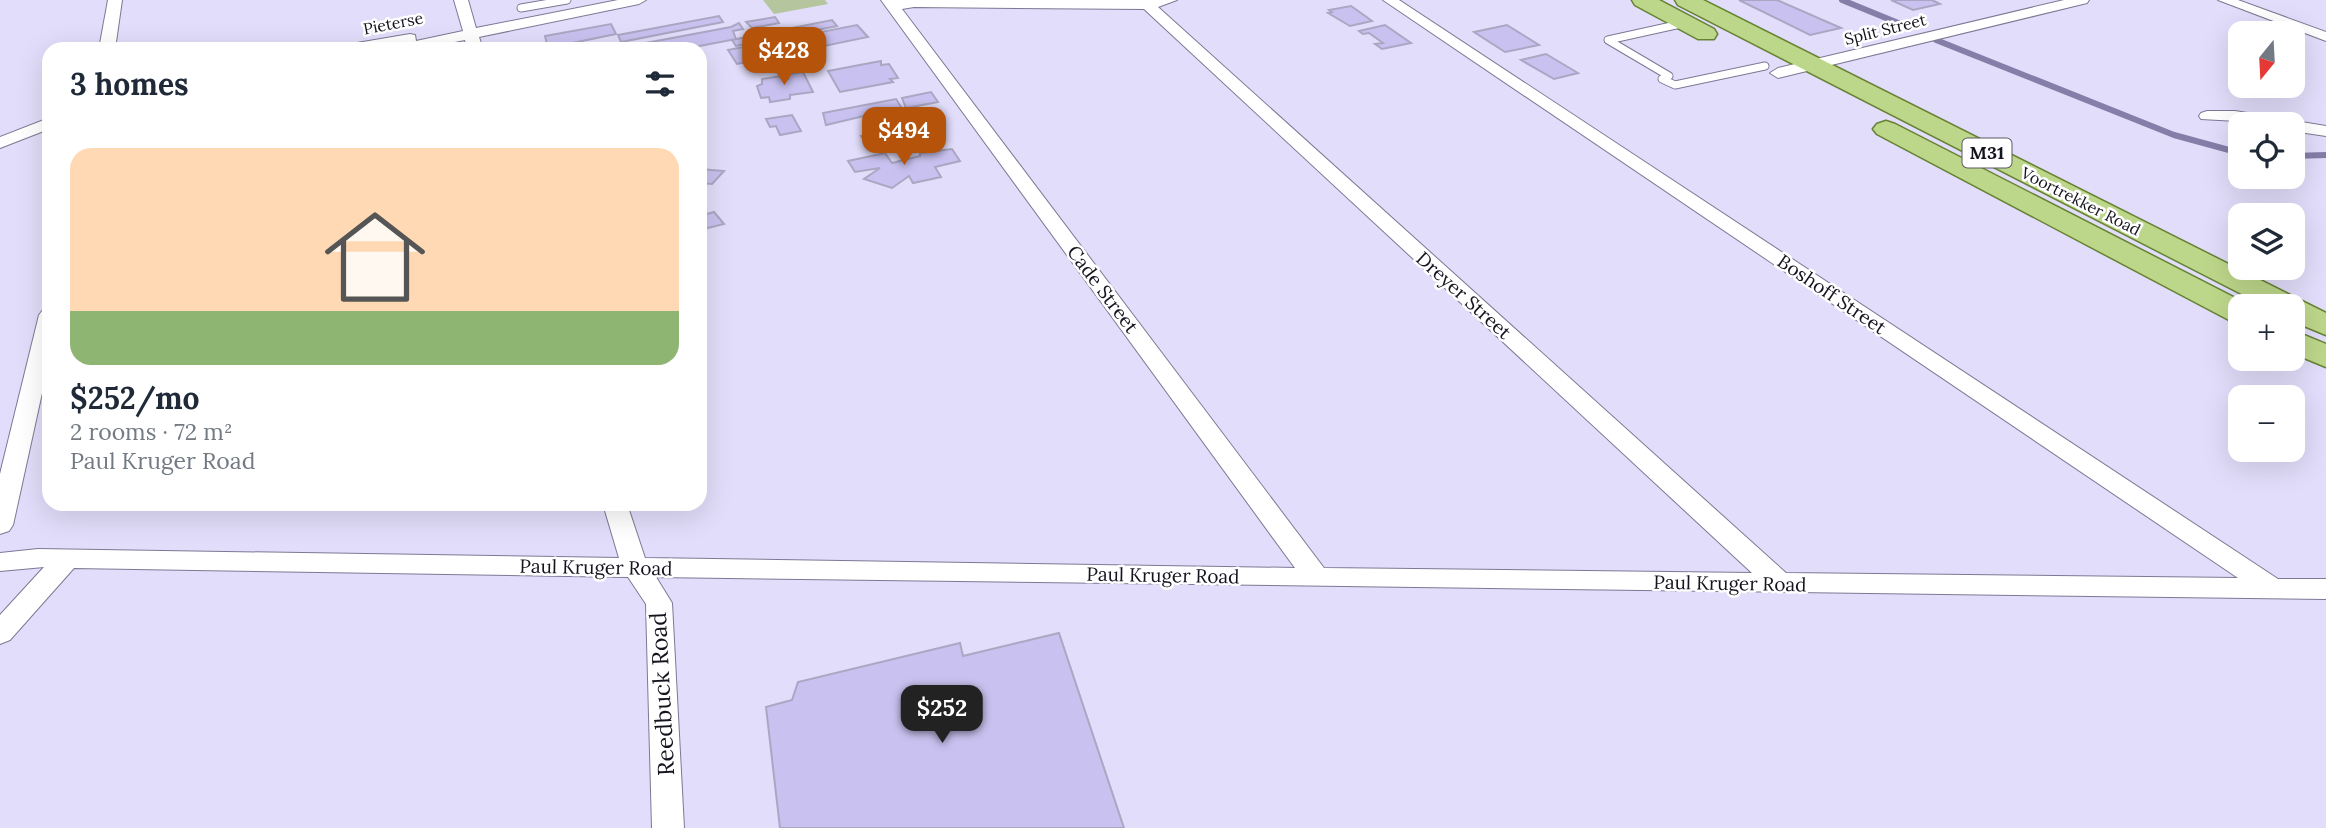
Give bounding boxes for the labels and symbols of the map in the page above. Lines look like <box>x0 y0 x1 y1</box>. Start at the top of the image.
street label: Pieterse <box>361 7 425 39</box>
street label: Split Street <box>1842 9 1929 49</box>
north arrow <box>2228 21 2305 98</box>
pin: $428 <box>743 28 825 87</box>
pin: $494 <box>863 108 945 167</box>
road number: M31 <box>1962 138 2011 168</box>
street label: Voortrekker Road <box>2017 162 2144 240</box>
street label: Cade Street <box>1062 240 1144 338</box>
street label: Dreyer Street <box>1411 246 1517 344</box>
street label: Boshoff Street <box>1773 249 1891 340</box>
street label: Paul Kruger Road <box>519 554 673 580</box>
street label: Paul Kruger Road <box>1086 562 1240 588</box>
street label: Paul Kruger Road <box>1653 570 1807 596</box>
street label: Reedbuck Road <box>643 611 680 777</box>
pin: $252 <box>901 686 983 745</box>

